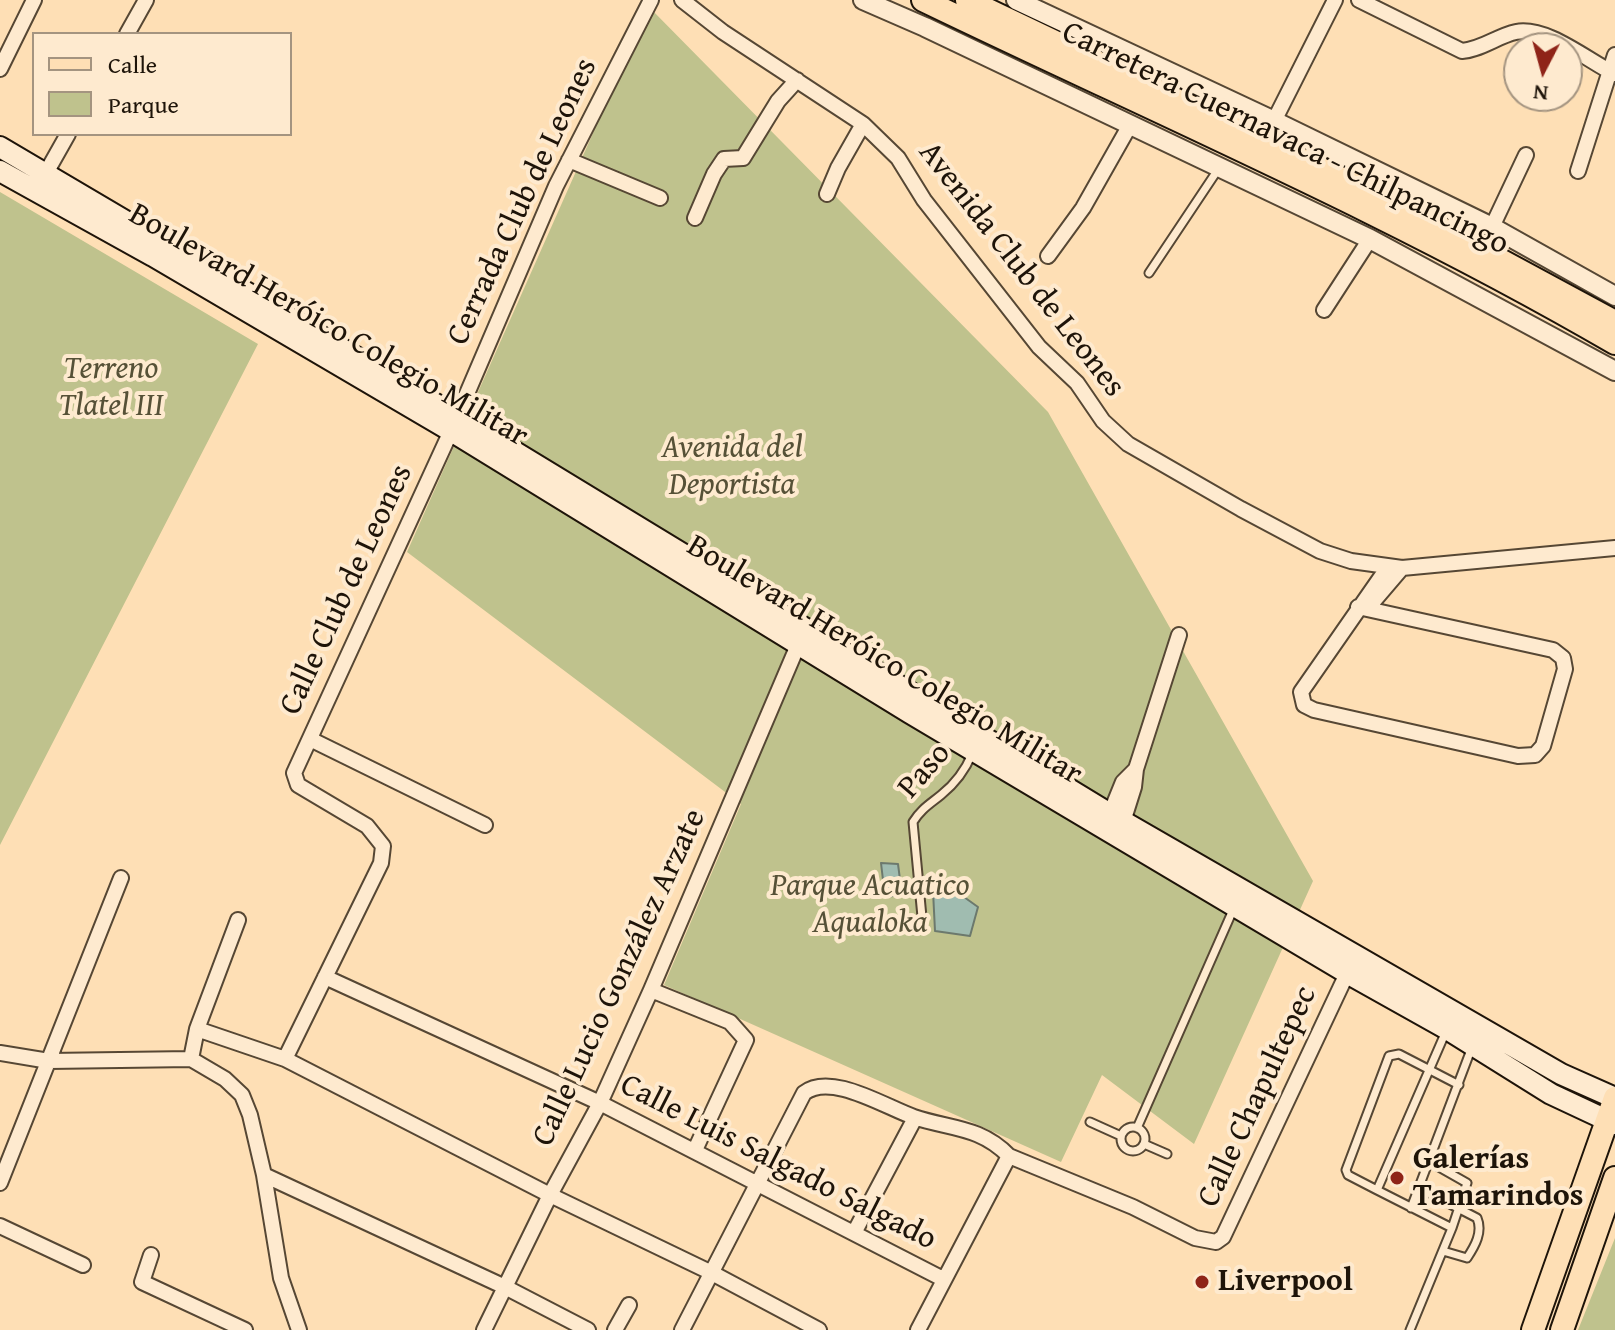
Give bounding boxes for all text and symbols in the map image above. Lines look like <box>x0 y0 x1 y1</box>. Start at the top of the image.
street label: Carretera Cuernavaca - Chilpancingo <box>1055 14 1515 264</box>
legend <box>32 32 292 136</box>
north arrow <box>1503 32 1583 112</box>
text: Calle <box>108 47 157 82</box>
street label: Cerrada Club de Leones <box>440 53 606 351</box>
text: N <box>1532 77 1550 111</box>
text: Parque <box>108 87 179 122</box>
street label: Avenida Club de Leones <box>909 135 1133 405</box>
street label: Boulevard Heróico Colegio Militar <box>122 196 534 456</box>
park label: Terreno Tlatel III <box>59 351 163 426</box>
park label: Avenida del Deportista <box>662 430 802 505</box>
street label: Calle Club de Leones <box>272 459 422 721</box>
street label: Boulevard Heróico Colegio Militar <box>679 528 1089 794</box>
street label: Paso <box>890 735 960 807</box>
street label: Calle Lucio González Arzate <box>525 803 715 1153</box>
park label: Parque Acuatico Aqualoka <box>771 868 969 943</box>
street label: Calle Chapultepec <box>1190 980 1326 1214</box>
street label: Calle Luis Salgado Salgado <box>614 1067 942 1259</box>
place label: Galerías Tamarindos <box>1413 1141 1584 1216</box>
marker: Galerías Tamarindos <box>1388 1169 1406 1187</box>
place label: Liverpool <box>1218 1263 1353 1301</box>
marker: Liverpool <box>1193 1273 1211 1291</box>

